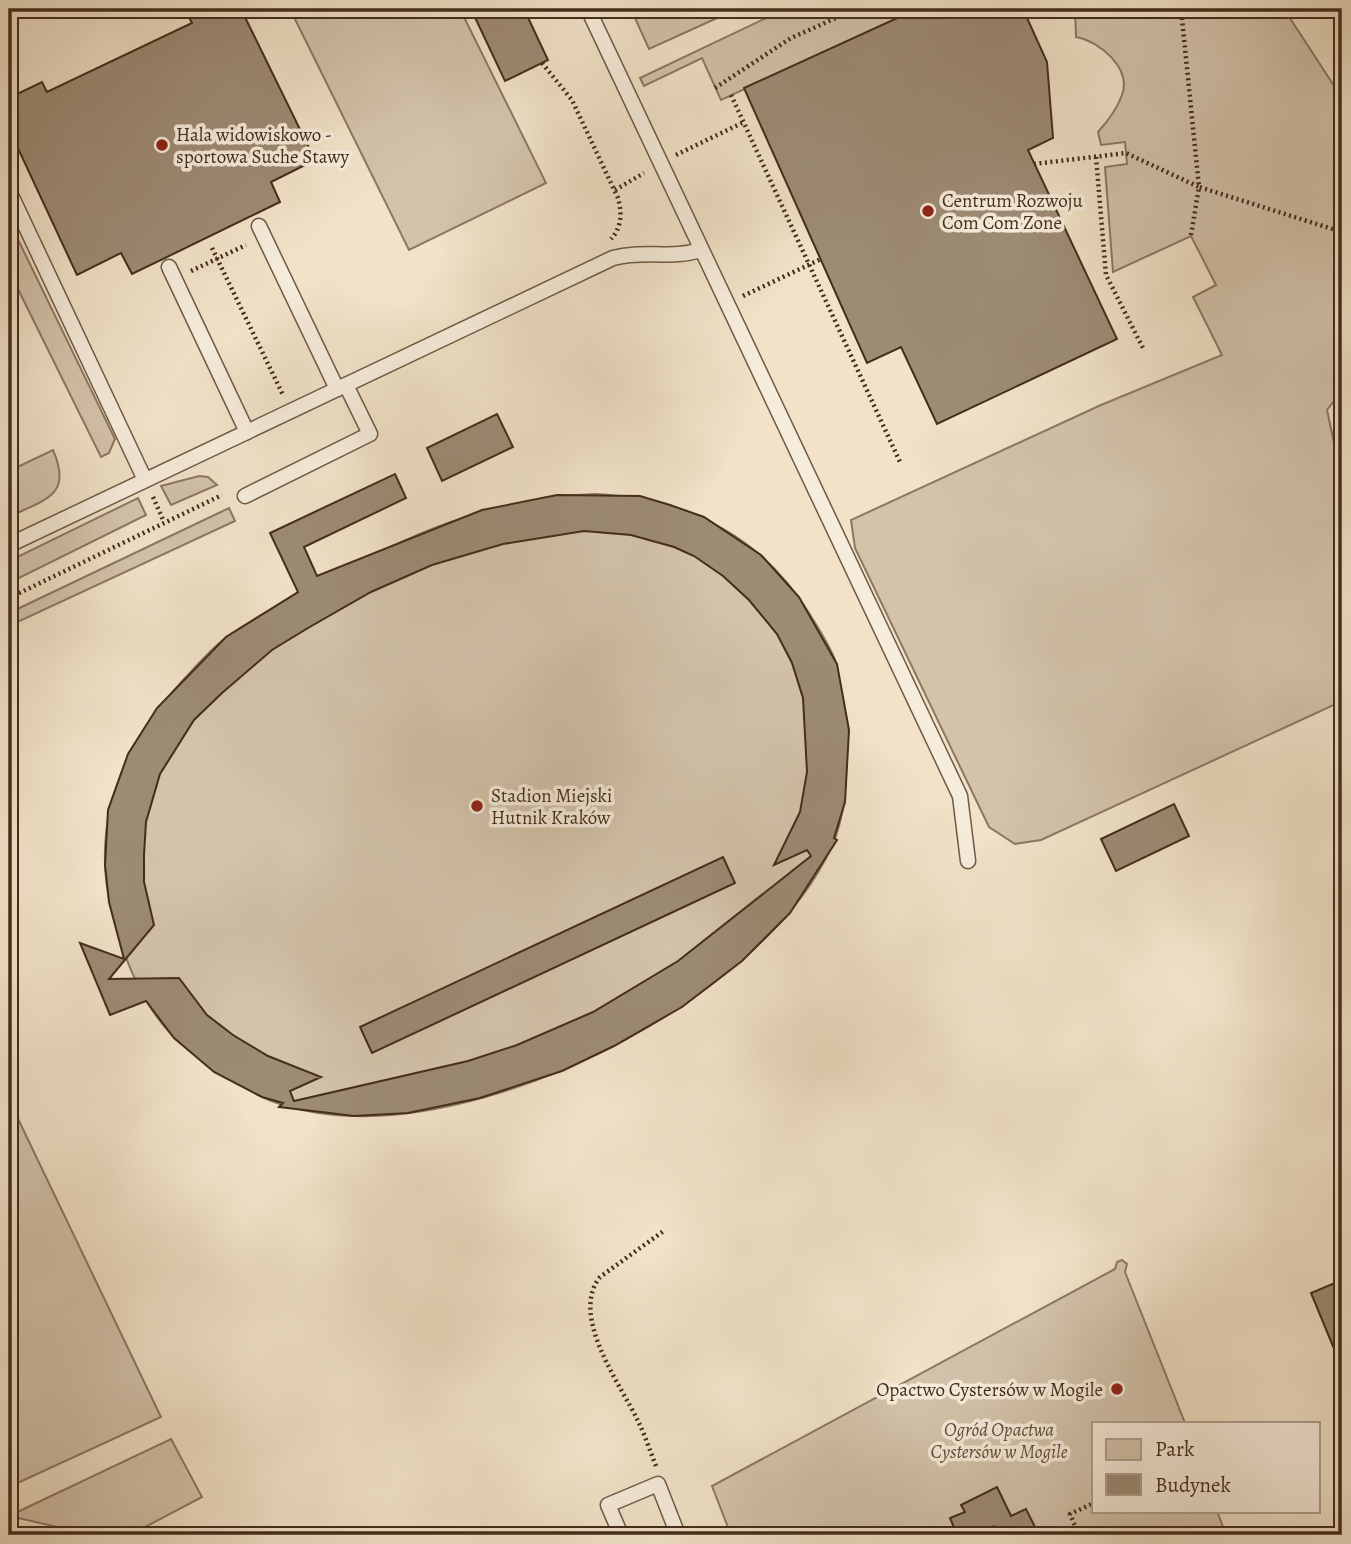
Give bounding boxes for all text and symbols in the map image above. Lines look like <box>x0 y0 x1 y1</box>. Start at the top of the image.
place label: Hala widowiskowo - sportowa Suche Stawy <box>176 122 350 170</box>
marker: Hala widowiskowo - sportowa Suche Stawy <box>154 137 170 153</box>
place label: Centrum Rozwoju Com Com Zone <box>942 188 1083 236</box>
marker: Centrum Rozwoju Com Com Zone <box>920 203 936 219</box>
place label: Stadion Miejski Hutnik Kraków <box>491 783 612 831</box>
marker: Stadion Miejski Hutnik Kraków <box>469 798 485 814</box>
place label: Opactwo Cystersów w Mogile <box>876 1377 1103 1403</box>
marker: Opactwo Cystersów w Mogile <box>1109 1381 1125 1397</box>
park label: Ogród Opactwa Cystersów w Mogile <box>930 1417 1068 1465</box>
legend <box>1092 1422 1320 1512</box>
text: Park <box>1155 1435 1195 1463</box>
text: Budynek <box>1155 1471 1231 1499</box>

